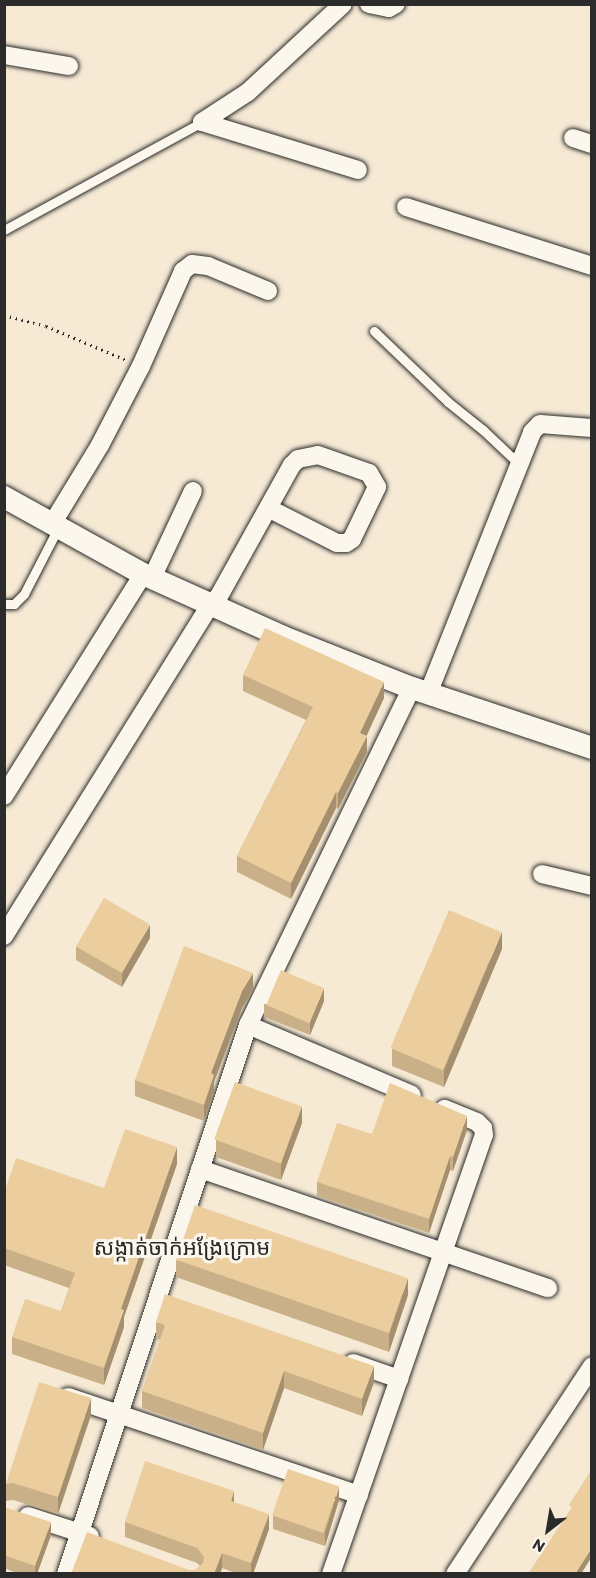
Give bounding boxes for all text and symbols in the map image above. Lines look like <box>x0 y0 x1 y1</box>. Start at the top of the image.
district label: សង្កាត់ចាក់អង្រែក្រោម <box>94 1235 270 1261</box>
north arrow <box>518 1500 578 1560</box>
text: N <box>529 1535 548 1557</box>

